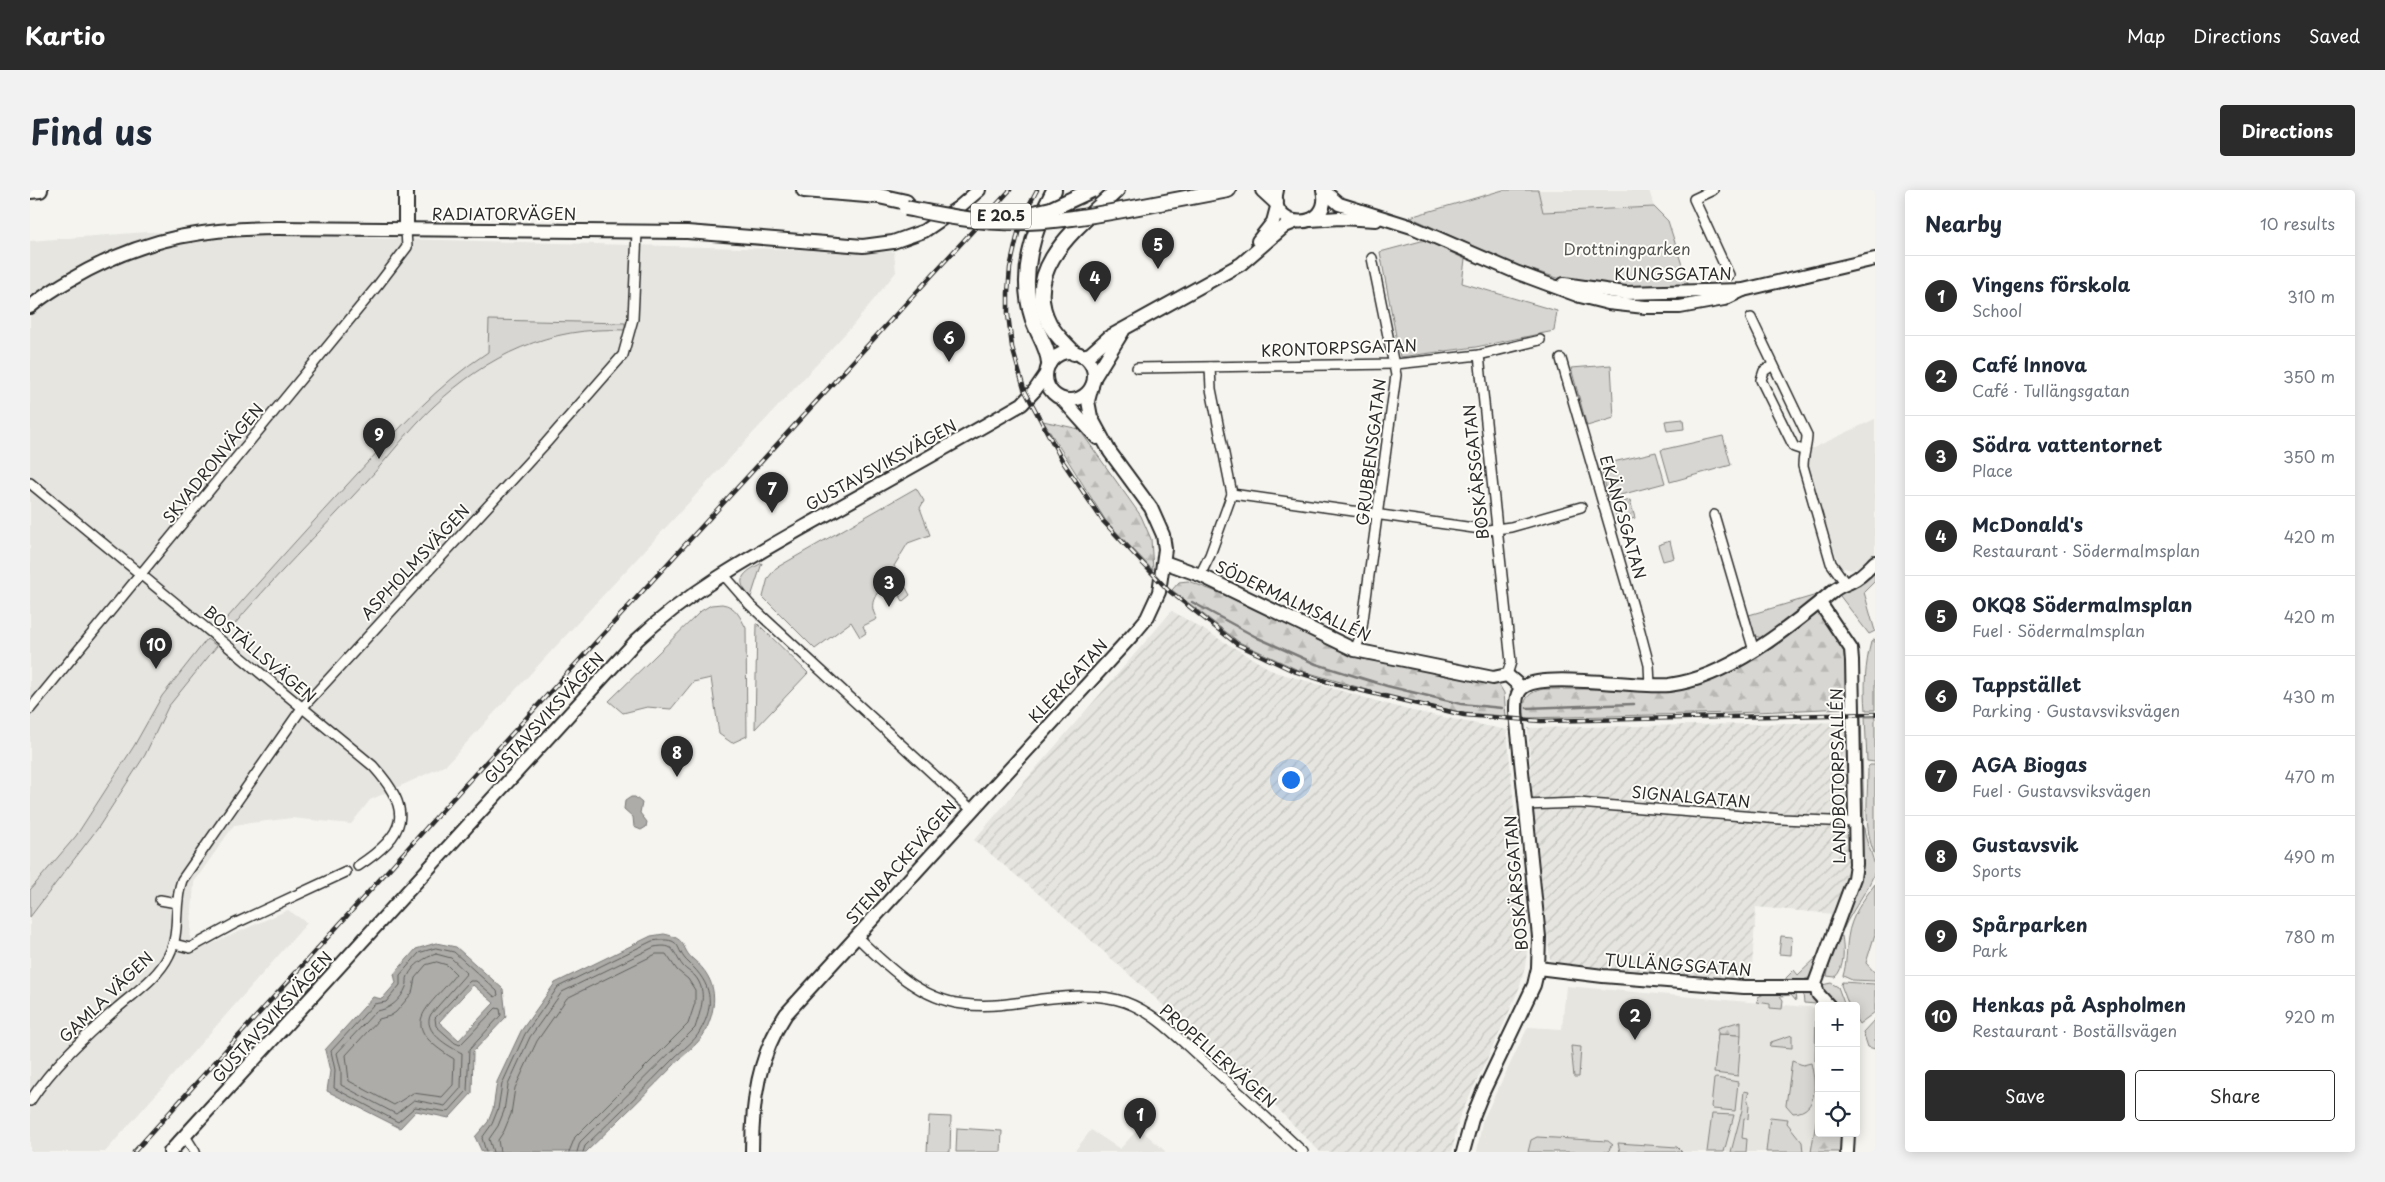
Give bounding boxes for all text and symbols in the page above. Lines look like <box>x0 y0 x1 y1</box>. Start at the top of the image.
text: Kartio <box>25 17 105 53</box>
text: Map <box>2127 22 2165 49</box>
text: Directions <box>2193 22 2281 49</box>
text: Saved <box>2309 22 2360 49</box>
text: Find us <box>30 104 152 157</box>
button: Directions <box>2220 105 2355 156</box>
street label: RADIATORVÄGEN <box>432 201 576 225</box>
road number: E 20.5 <box>971 204 1031 228</box>
text: Nearby <box>1925 207 2002 239</box>
text: 10 results <box>2260 211 2335 235</box>
pin: 5 <box>1142 228 1174 269</box>
park label: Drottningparken <box>1563 236 1691 260</box>
pin: 4 <box>1079 261 1111 302</box>
street label: KUNGSGATAN <box>1614 261 1732 285</box>
text: Vingens förskola <box>1972 270 2130 298</box>
text: 1 <box>1937 284 1945 308</box>
text: 310 m <box>2287 284 2335 308</box>
text: School <box>1972 298 2022 322</box>
pin: 6 <box>933 321 965 362</box>
street label: KRONTORPSGATAN <box>1261 332 1417 362</box>
text: Café Innova <box>1972 350 2087 378</box>
text: 2 <box>1935 364 1947 388</box>
text: 350 m <box>2283 364 2335 388</box>
street label: GRUBBENSGATAN <box>1349 377 1391 527</box>
text: Café · Tullängsgatan <box>1972 378 2130 402</box>
street label: SKVADRONVÄGEN <box>156 397 268 528</box>
street label: BOSKÄRSGATAN <box>1456 403 1494 541</box>
street label: GUSTAVSVIKSVÄGEN <box>801 413 960 516</box>
pin: 9 <box>363 418 395 459</box>
text: Södra vattentornet <box>1972 430 2162 458</box>
text: 3 <box>1936 444 1946 468</box>
text: 350 m <box>2283 444 2335 468</box>
street label: EKÄNGSGATAN <box>1595 452 1653 582</box>
text: Place <box>1972 458 2013 482</box>
pin: 7 <box>756 472 788 513</box>
street label: ASPHOLMSVÄGEN <box>354 498 474 624</box>
text: McDonald's <box>1972 510 2083 538</box>
text: 4 <box>1936 524 1946 548</box>
text: 420 m <box>2284 524 2335 548</box>
text: Restaurant · Södermalmsplan <box>1972 538 2200 562</box>
street label: SÖDERMALMSALLÉN <box>1212 554 1375 647</box>
pin: 3 <box>873 566 905 607</box>
text: OKQ8 Södermalmsplan <box>1972 590 2192 618</box>
street label: BOSTÄLLSVÄGEN <box>199 599 322 707</box>
text: 5 <box>1936 604 1946 628</box>
text: 420 m <box>2284 604 2335 628</box>
text: Fuel · Södermalmsplan <box>1972 618 2145 642</box>
pin: 10 <box>140 628 172 669</box>
street label: KLERKGATAN <box>1022 633 1113 728</box>
street label: GUSTAVSVIKSVÄGEN <box>478 646 609 788</box>
text: Tappstället <box>1972 670 2081 698</box>
text: 6 <box>1935 684 1947 708</box>
text: 430 m <box>2283 684 2335 708</box>
street label: LANDBOTORPSALLÉN <box>1823 688 1851 864</box>
text: Parking · Gustavsviksvägen <box>1972 698 2180 722</box>
pin: 8 <box>661 736 693 777</box>
text: AGA Biogas <box>1972 750 2087 778</box>
text: 7 <box>1936 764 1946 788</box>
text: 470 m <box>2285 764 2335 788</box>
your location <box>1278 767 1304 793</box>
text: Fuel · Gustavsviksvägen <box>1972 778 2151 802</box>
street label: SIGNALGATAN <box>1631 779 1751 813</box>
street label: STENBACKEVÄGEN <box>839 794 961 929</box>
street label: BOSKÄRSGATAN <box>1497 814 1533 952</box>
text: Gustavsvik <box>1972 830 2079 858</box>
text: 8 <box>1936 844 1946 868</box>
text: 490 m <box>2284 844 2335 868</box>
text: Sports <box>1972 858 2021 882</box>
text: Spårparken <box>1972 910 2088 938</box>
text: 9 <box>1936 924 1946 948</box>
text: 780 m <box>2285 924 2335 948</box>
text: Park <box>1972 938 2008 962</box>
street label: GAMLA VÄGEN <box>53 945 158 1047</box>
street label: GUSTAVSVIKSVÄGEN <box>206 945 337 1087</box>
street label: TULLÄNGSGATAN <box>1604 947 1752 981</box>
text: Henkas på Aspholmen <box>1972 990 2186 1018</box>
street label: PROPELLERVÄGEN <box>1155 998 1282 1113</box>
pin: 2 <box>1619 999 1651 1040</box>
map controls <box>1815 1002 1860 1137</box>
button: + <box>1815 1002 1860 1047</box>
text: 10 <box>1931 1004 1951 1028</box>
text: 920 m <box>2284 1004 2335 1028</box>
text: Restaurant · Boställsvägen <box>1972 1018 2177 1042</box>
button: − <box>1815 1047 1860 1092</box>
button: Save <box>1925 1070 2125 1121</box>
button: Share <box>2135 1070 2335 1121</box>
button: locate <box>1815 1092 1860 1137</box>
pin: 1 <box>1124 1098 1156 1139</box>

